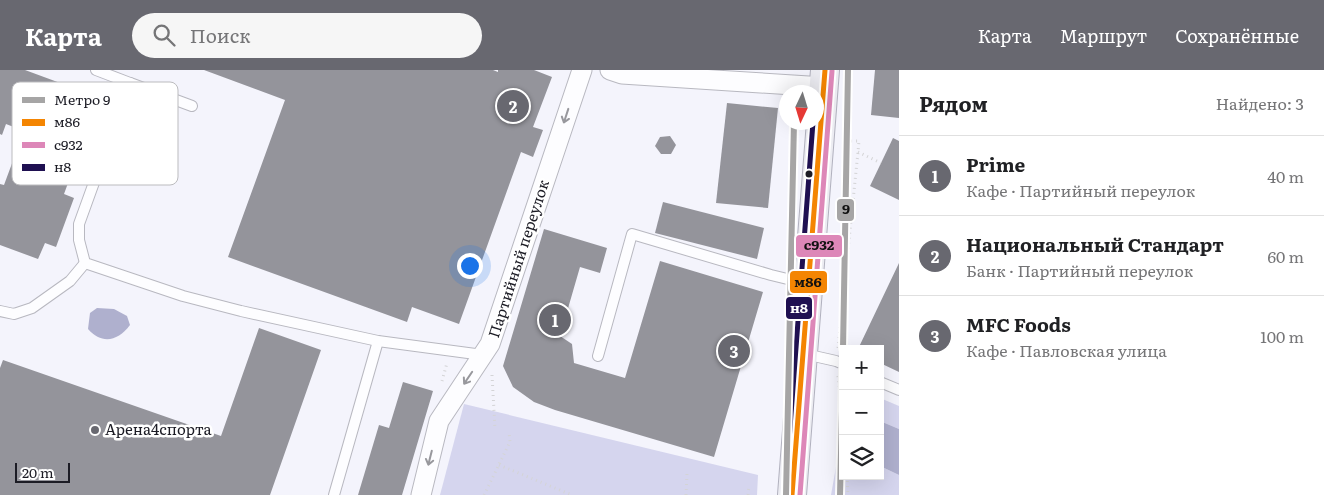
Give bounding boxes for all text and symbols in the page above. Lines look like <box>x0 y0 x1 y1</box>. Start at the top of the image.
search box <box>132 13 482 58</box>
text: Карта <box>25 18 102 53</box>
icon: search <box>150 21 178 49</box>
text: Поиск <box>190 21 251 49</box>
text: Карта <box>978 22 1032 49</box>
text: Маршрут <box>1060 22 1147 49</box>
text: Сохранённые <box>1175 22 1299 49</box>
legend <box>12 82 178 185</box>
north arrow <box>779 85 824 130</box>
pin: 2 <box>497 87 529 125</box>
text: Рядом <box>919 87 988 118</box>
text: Метро 9 <box>54 89 110 109</box>
text: Найдено: 3 <box>1216 91 1304 115</box>
one-way arrow <box>561 108 571 124</box>
text: м86 <box>54 111 80 131</box>
text: с932 <box>54 134 83 154</box>
text: Prime <box>966 150 1025 178</box>
text: н8 <box>54 156 72 176</box>
text: 1 <box>932 164 938 188</box>
text: 40 m <box>1267 164 1304 188</box>
unlabelled marker <box>804 169 814 179</box>
street label: Партийный переулок <box>481 176 554 341</box>
text: Кафе · Партийный переулок <box>966 178 1195 202</box>
line badge: 9 <box>836 198 855 222</box>
text: 9 <box>842 198 850 218</box>
text: Национальный Стандарт <box>966 230 1224 258</box>
line badge: с932 <box>795 234 843 258</box>
text: с932 <box>804 234 835 254</box>
text: 2 <box>931 244 939 268</box>
text: 60 m <box>1267 244 1304 268</box>
your location <box>457 253 483 279</box>
text: Банк · Партийный переулок <box>966 258 1193 282</box>
line badge: м86 <box>789 270 828 294</box>
text: м86 <box>794 271 822 291</box>
line badge: н8 <box>785 296 813 320</box>
text: н8 <box>790 297 808 317</box>
pin: 1 <box>539 301 571 339</box>
text: MFC Foods <box>966 310 1071 338</box>
text: 3 <box>931 324 939 348</box>
text: 100 m <box>1260 324 1304 348</box>
pin: 3 <box>718 332 750 370</box>
text: Кафе · Павловская улица <box>966 338 1167 362</box>
map controls <box>839 345 884 480</box>
button: + <box>839 345 884 390</box>
one-way arrow <box>463 370 473 384</box>
button: − <box>839 390 884 435</box>
place label: Арена4спорта <box>105 417 213 440</box>
marker: Арена4спорта <box>89 424 101 436</box>
button: layers <box>839 435 884 480</box>
one-way arrow <box>425 449 434 465</box>
scale bar <box>15 460 70 483</box>
text: 20 m <box>22 462 54 482</box>

